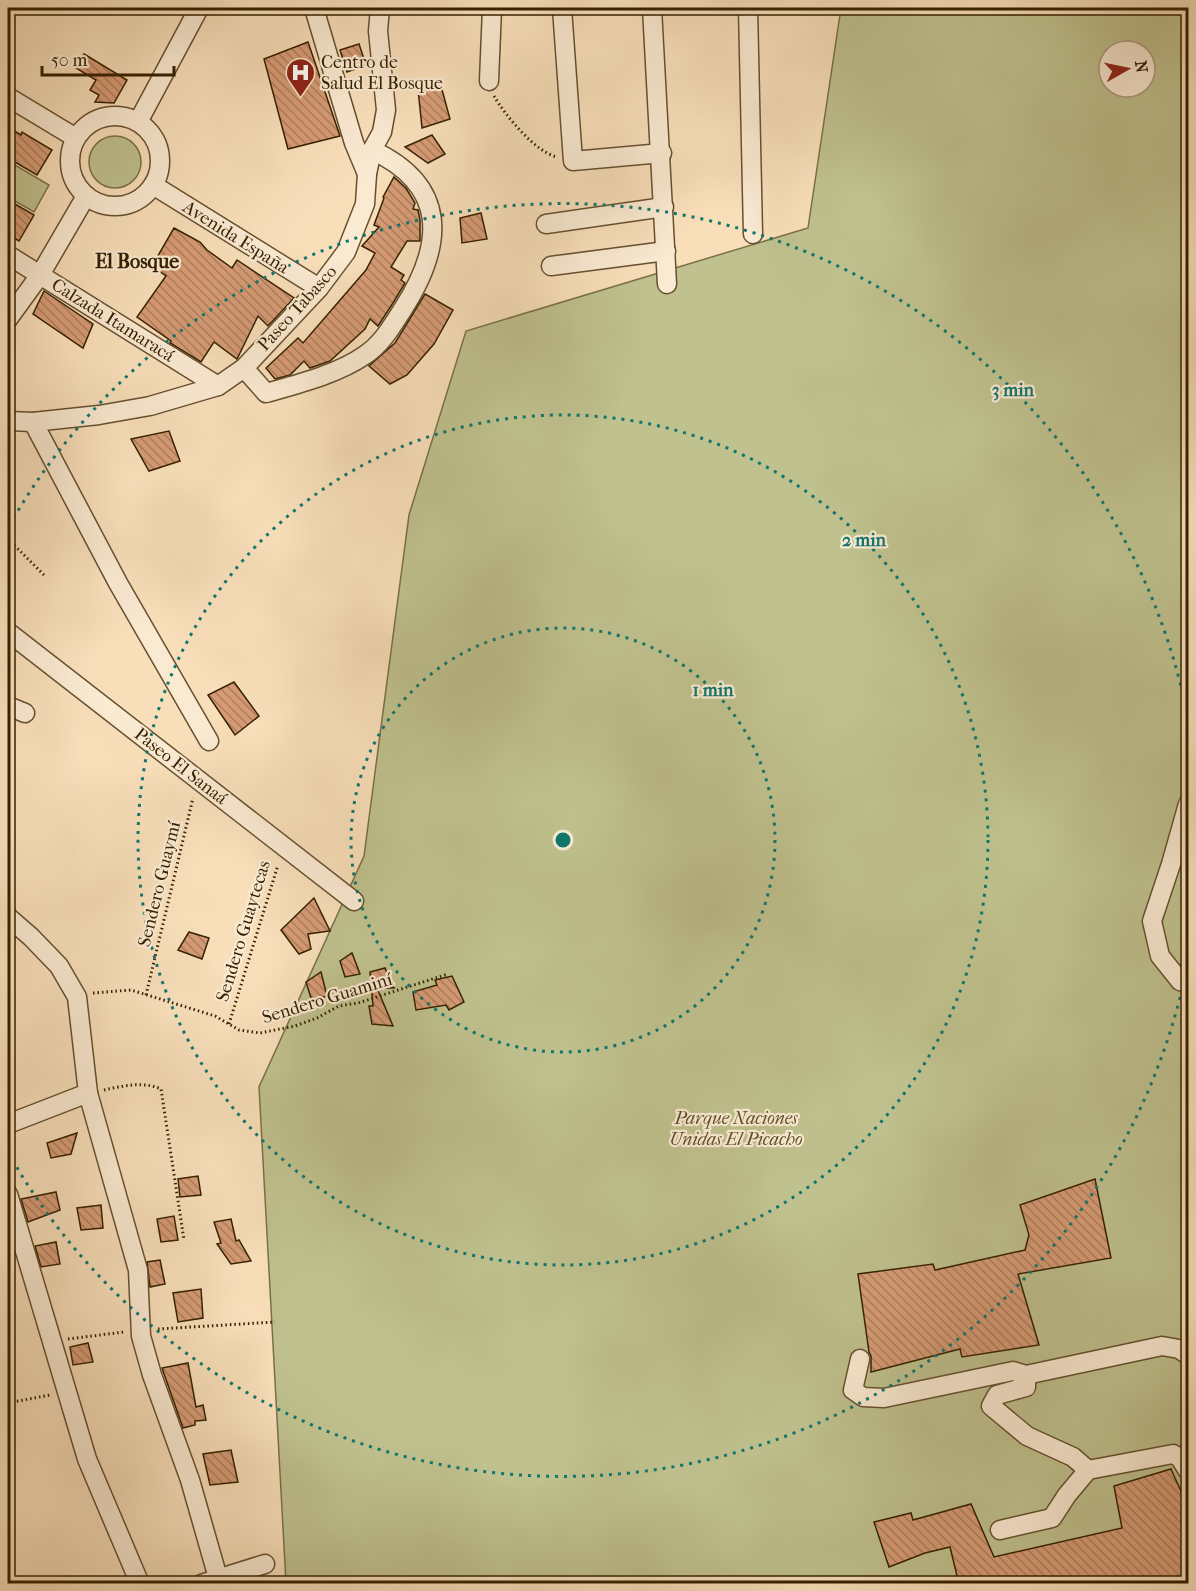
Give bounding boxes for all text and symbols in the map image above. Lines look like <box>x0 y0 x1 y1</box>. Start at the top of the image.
scale bar <box>42 39 174 77</box>
north arrow <box>1097 39 1157 99</box>
text: 50 m <box>51 50 88 71</box>
place label: Centro de Salud El Bosque <box>321 52 443 94</box>
hospital icon: Centro de Salud El Bosque <box>284 56 316 98</box>
text: N <box>1131 59 1152 75</box>
street label: Avenida España <box>178 196 293 279</box>
district label: El Bosque <box>95 250 179 273</box>
street label: Paseo Tabasco <box>253 261 341 355</box>
street label: Calzada Itamaracá <box>47 274 179 367</box>
text: 3 min <box>992 380 1035 401</box>
text: 2 min <box>842 530 886 551</box>
text: 1 min <box>692 680 734 701</box>
street label: Paseo El Sanaá <box>130 724 232 810</box>
street label: Sendero Guaymí <box>134 819 185 949</box>
centre of rings <box>553 830 573 850</box>
street label: Sendero Guaytecas <box>212 858 275 1004</box>
street label: Sendero Guaminí <box>259 968 395 1028</box>
park label: Parque Naciones Unidas El Picacho <box>669 1108 803 1150</box>

